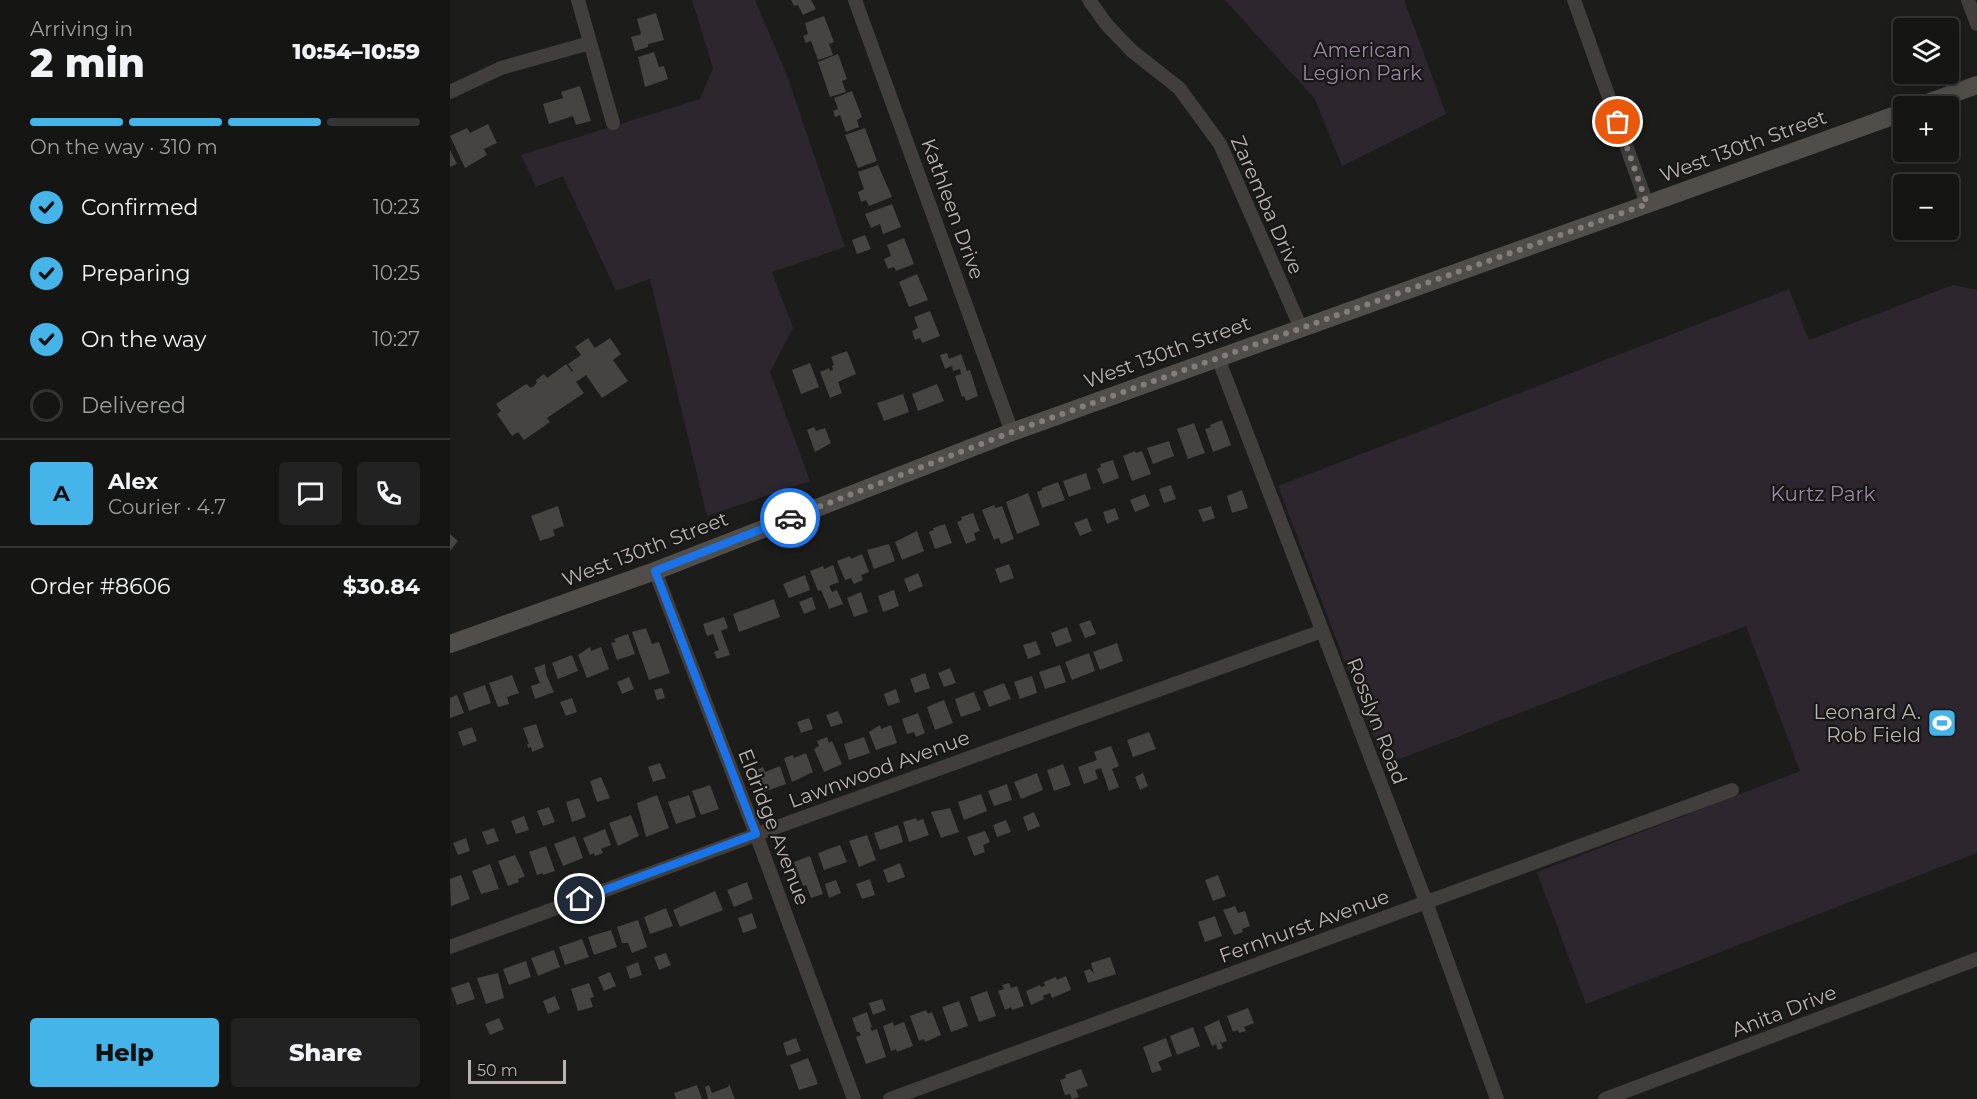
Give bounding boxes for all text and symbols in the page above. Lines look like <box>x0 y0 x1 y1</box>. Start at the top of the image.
text: Arriving in <box>30 17 133 41</box>
map controls <box>1893 18 1959 240</box>
button: layers <box>1893 18 1959 84</box>
text: 10:54–10:59 <box>292 38 420 65</box>
park label: American Legion Park <box>1302 38 1422 85</box>
text: 2 min <box>30 39 145 87</box>
pin <box>1592 96 1643 147</box>
button: + <box>1893 96 1959 162</box>
icon: bag <box>1601 105 1634 138</box>
street label: West 130th Street <box>1656 105 1830 187</box>
street label: Zaremba Drive <box>1226 132 1308 278</box>
text: On the way · 310 m <box>30 135 218 159</box>
street label: Kathleen Drive <box>916 135 990 283</box>
button: − <box>1893 174 1959 240</box>
icon: check <box>30 191 63 224</box>
text: Confirmed <box>81 194 198 221</box>
text: 10:23 <box>373 195 420 219</box>
icon: check <box>30 257 63 290</box>
text: Preparing <box>81 260 190 287</box>
text: 10:25 <box>373 261 420 285</box>
street label: West 130th Street <box>1080 311 1254 393</box>
icon: check <box>30 323 63 356</box>
text: On the way <box>81 326 206 353</box>
text: 10:27 <box>372 327 420 351</box>
text: Delivered <box>81 392 186 419</box>
button: chat <box>279 462 342 525</box>
button: phone <box>357 462 420 525</box>
text: Alex <box>108 468 158 495</box>
text: A <box>53 480 70 507</box>
park label: Kurtz Park <box>1771 482 1875 506</box>
courier <box>760 488 820 548</box>
text: Courier · 4.7 <box>108 495 226 519</box>
icon: car <box>774 502 807 535</box>
street label: West 130th Street <box>559 506 731 592</box>
text: Order #8606 <box>30 573 171 600</box>
text: $30.84 <box>343 573 420 600</box>
street label: Rosslyn Road <box>1342 654 1412 788</box>
place label: Leonard A. Rob Field <box>1814 700 1921 747</box>
sports icon: Leonard A. Rob Field <box>1926 707 1958 739</box>
street label: Lawnwood Avenue <box>785 725 973 813</box>
street label: Eldridge Avenue <box>733 745 815 909</box>
pin <box>554 873 605 924</box>
icon: home <box>563 882 596 915</box>
street label: Fernhurst Avenue <box>1216 884 1392 968</box>
street label: Anita Drive <box>1728 980 1840 1042</box>
button: Help <box>30 1018 219 1087</box>
button: Share <box>231 1018 420 1087</box>
scale bar <box>468 1057 566 1084</box>
text: 50 m <box>477 1061 518 1080</box>

